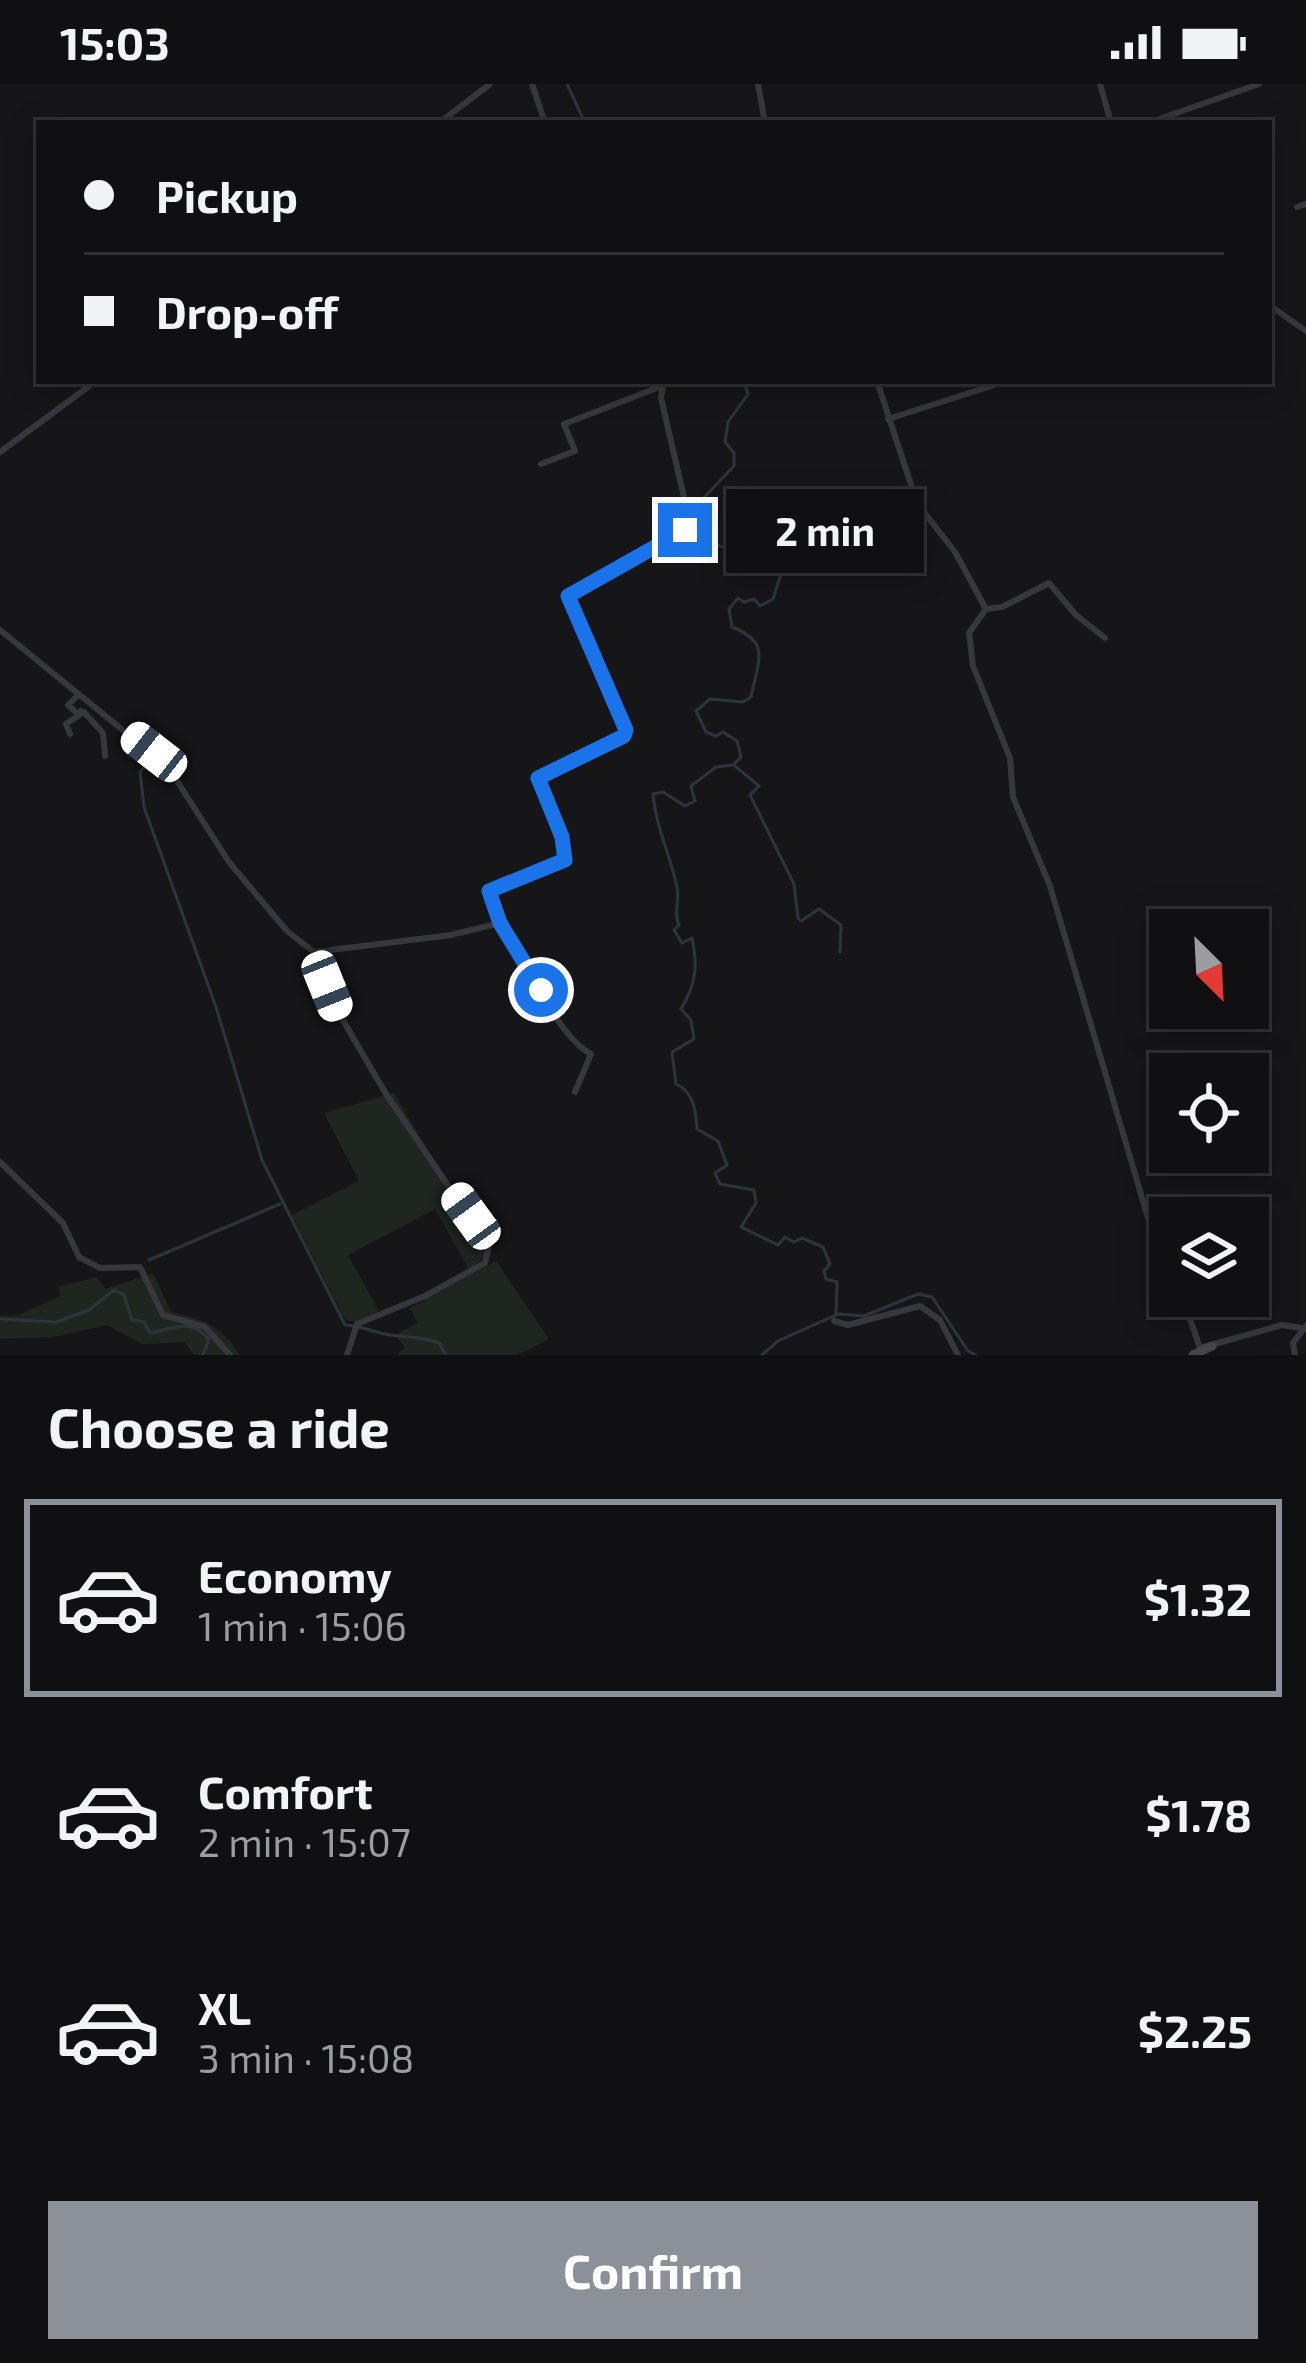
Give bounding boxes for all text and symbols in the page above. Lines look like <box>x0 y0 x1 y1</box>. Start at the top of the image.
text: 15:03 <box>60 15 170 69</box>
text: Pickup <box>156 168 298 222</box>
text: Drop-off <box>156 284 338 338</box>
callout: 2 min <box>727 488 925 572</box>
route end <box>658 503 712 557</box>
text: 2 min <box>775 507 875 554</box>
car <box>115 716 193 788</box>
north arrow <box>1149 909 1269 1029</box>
map controls <box>1149 909 1269 1317</box>
car <box>297 946 357 1026</box>
route start <box>514 963 568 1017</box>
button: locate <box>1149 1053 1269 1173</box>
car <box>435 1176 507 1256</box>
button: layers <box>1149 1197 1269 1317</box>
text: Choose a ride <box>48 1394 390 1459</box>
icon: car <box>54 1544 162 1652</box>
text: Economy <box>198 1548 392 1602</box>
text: $1.32 <box>1144 1571 1252 1625</box>
text: 1 min · 15:06 <box>198 1602 407 1649</box>
icon: car <box>54 1760 162 1868</box>
text: Comfort <box>198 1764 373 1818</box>
text: $1.78 <box>1145 1787 1252 1841</box>
text: 2 min · 15:07 <box>198 1818 411 1865</box>
icon: car <box>54 1976 162 2084</box>
text: XL <box>198 1980 251 2034</box>
text: $2.25 <box>1138 2003 1252 2057</box>
text: 3 min · 15:08 <box>198 2034 414 2081</box>
button: Confirm <box>48 2201 1258 2339</box>

